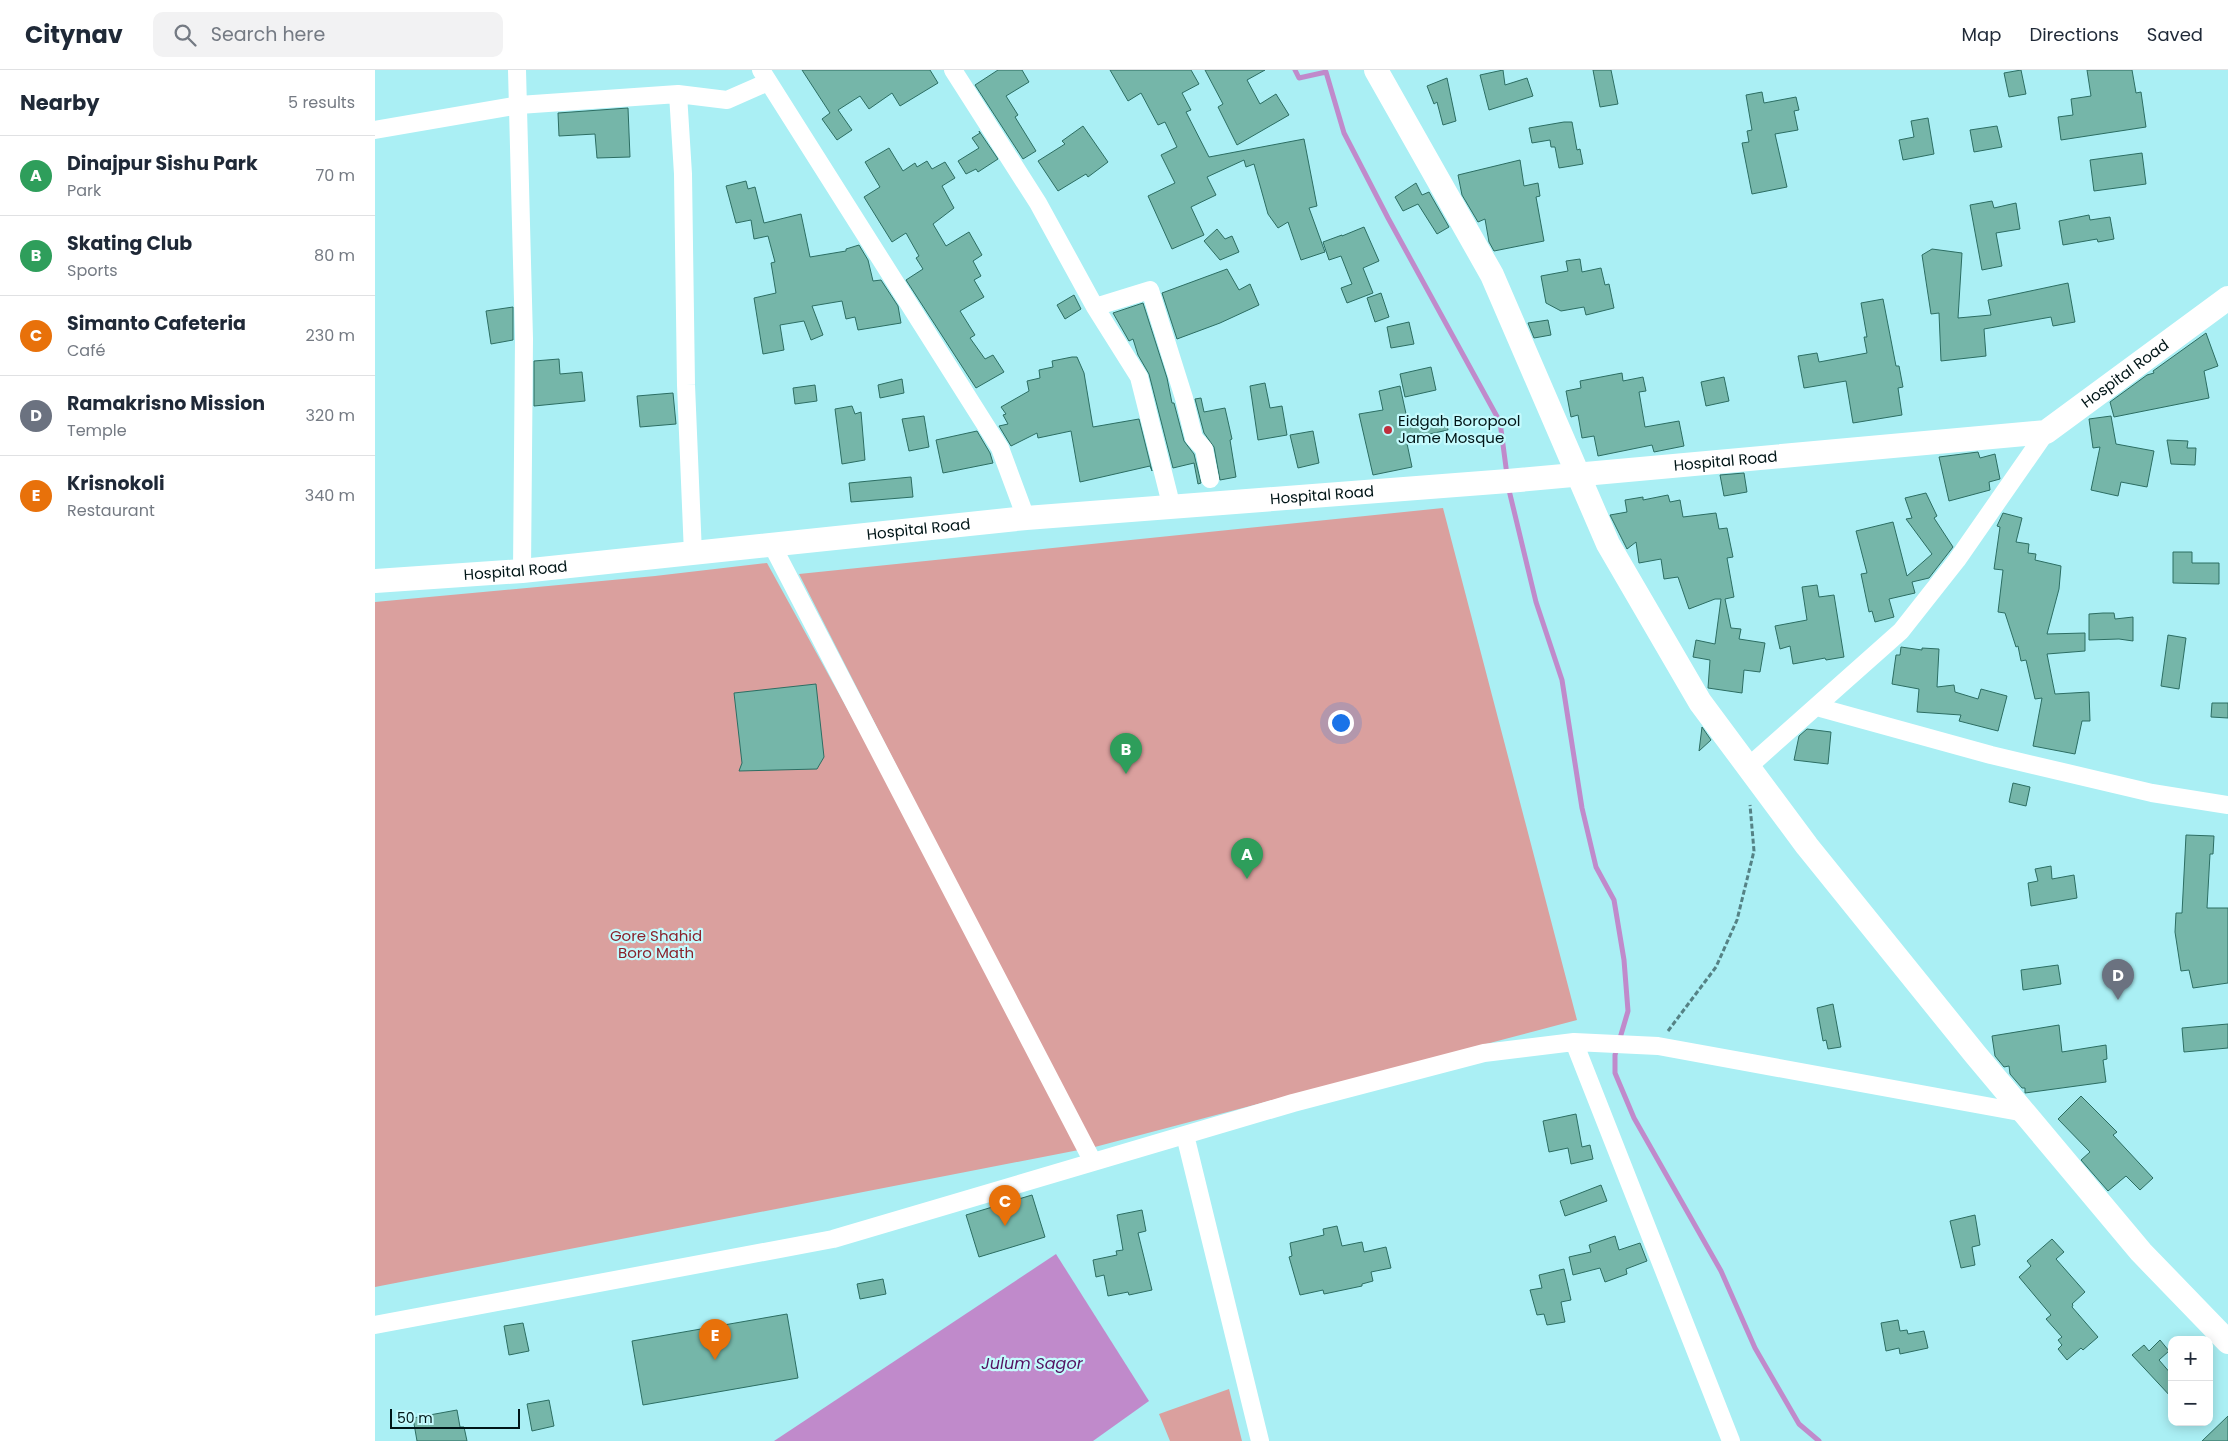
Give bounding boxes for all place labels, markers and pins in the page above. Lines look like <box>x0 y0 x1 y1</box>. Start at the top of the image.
place label: Eidgah Boropool Jame Mosque <box>1398 410 1520 448</box>
marker: Eidgah Boropool Jame Mosque <box>1382 424 1394 436</box>
pin: B <box>1110 733 1142 774</box>
pin: A <box>1231 838 1263 879</box>
pin: D <box>2102 959 2134 1000</box>
pin: C <box>989 1185 1021 1226</box>
pin: E <box>699 1319 731 1360</box>

